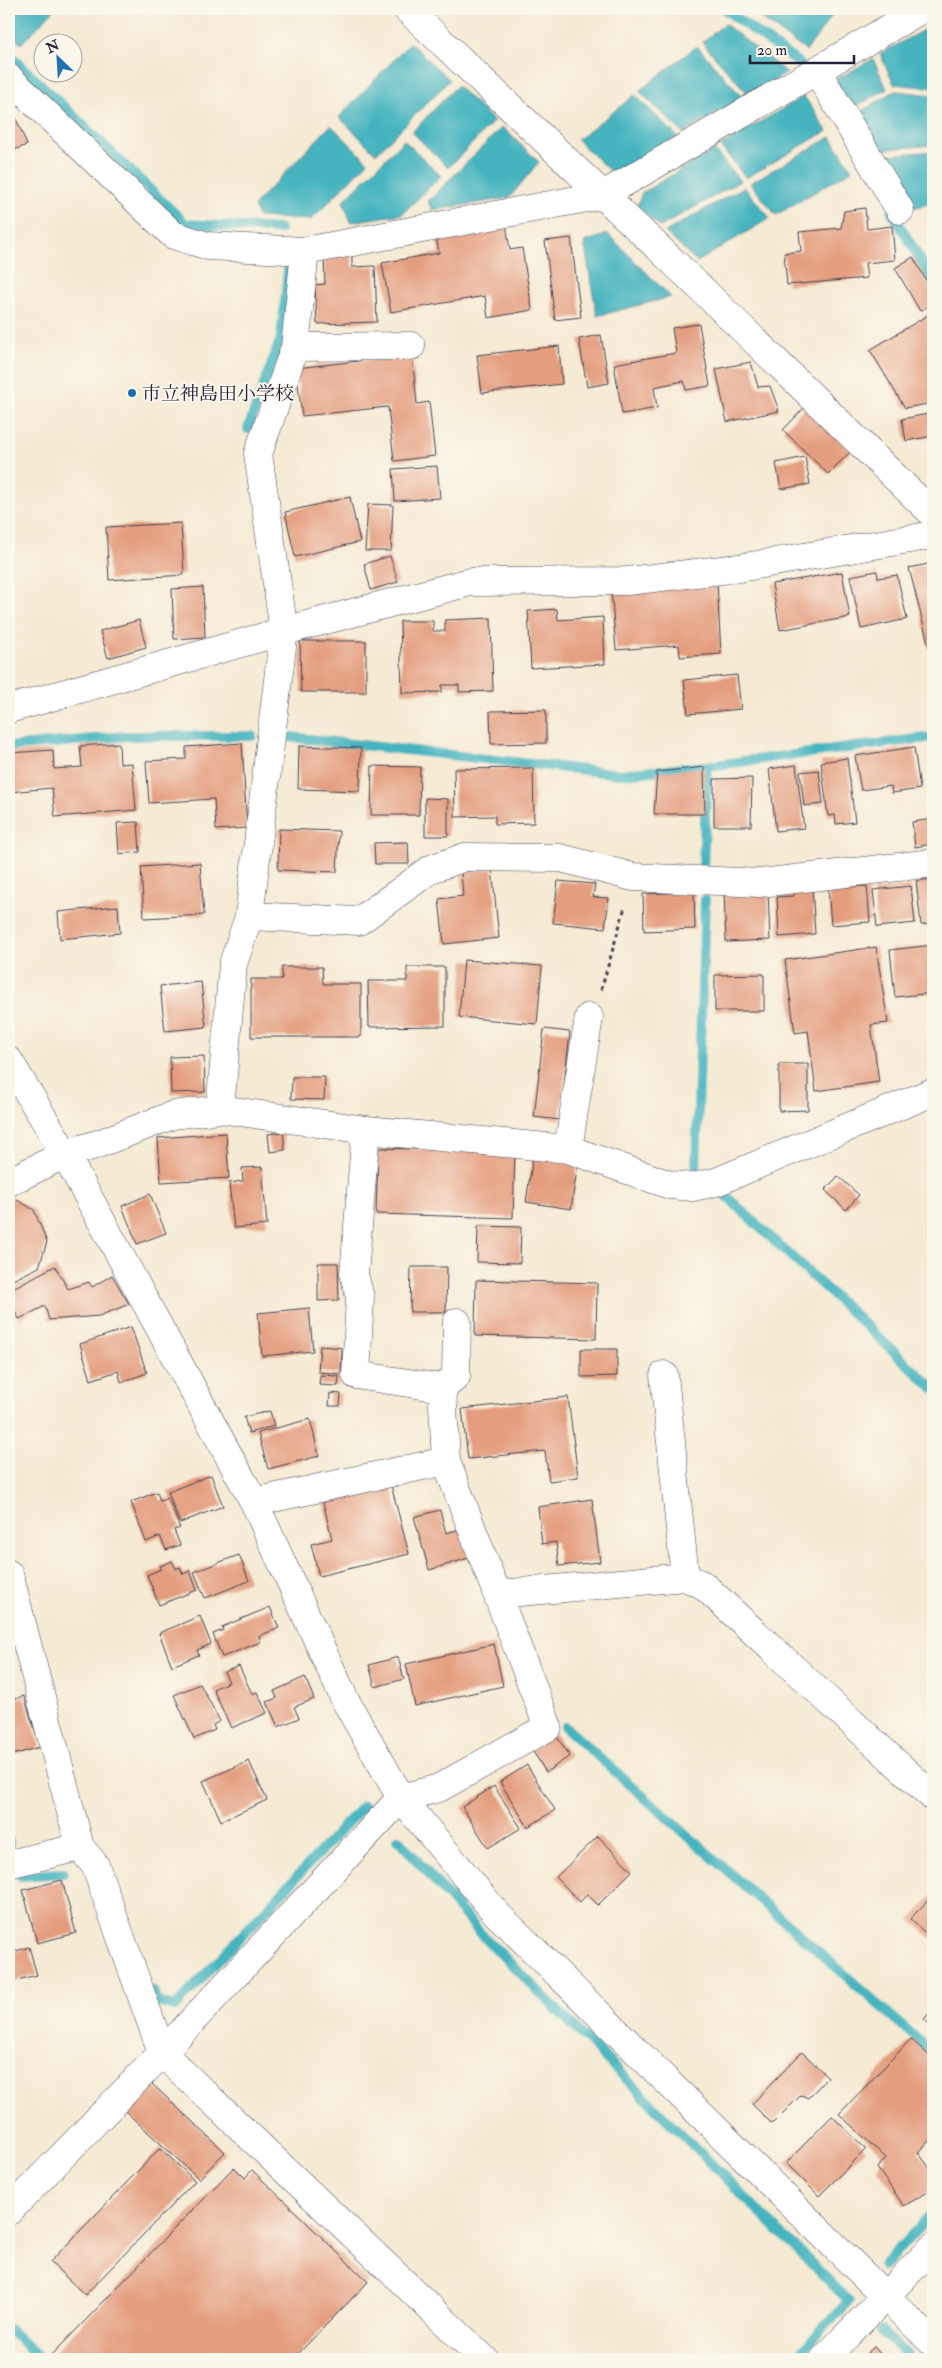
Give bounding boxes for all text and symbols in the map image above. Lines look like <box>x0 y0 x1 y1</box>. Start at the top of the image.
north arrow <box>32 32 82 82</box>
scale bar <box>750 32 853 64</box>
text: N <box>43 36 62 57</box>
text: 20 m <box>757 41 787 60</box>
place label: 市立神島田小学校 <box>142 382 294 406</box>
marker: 市立神島田小学校 <box>126 387 138 399</box>

